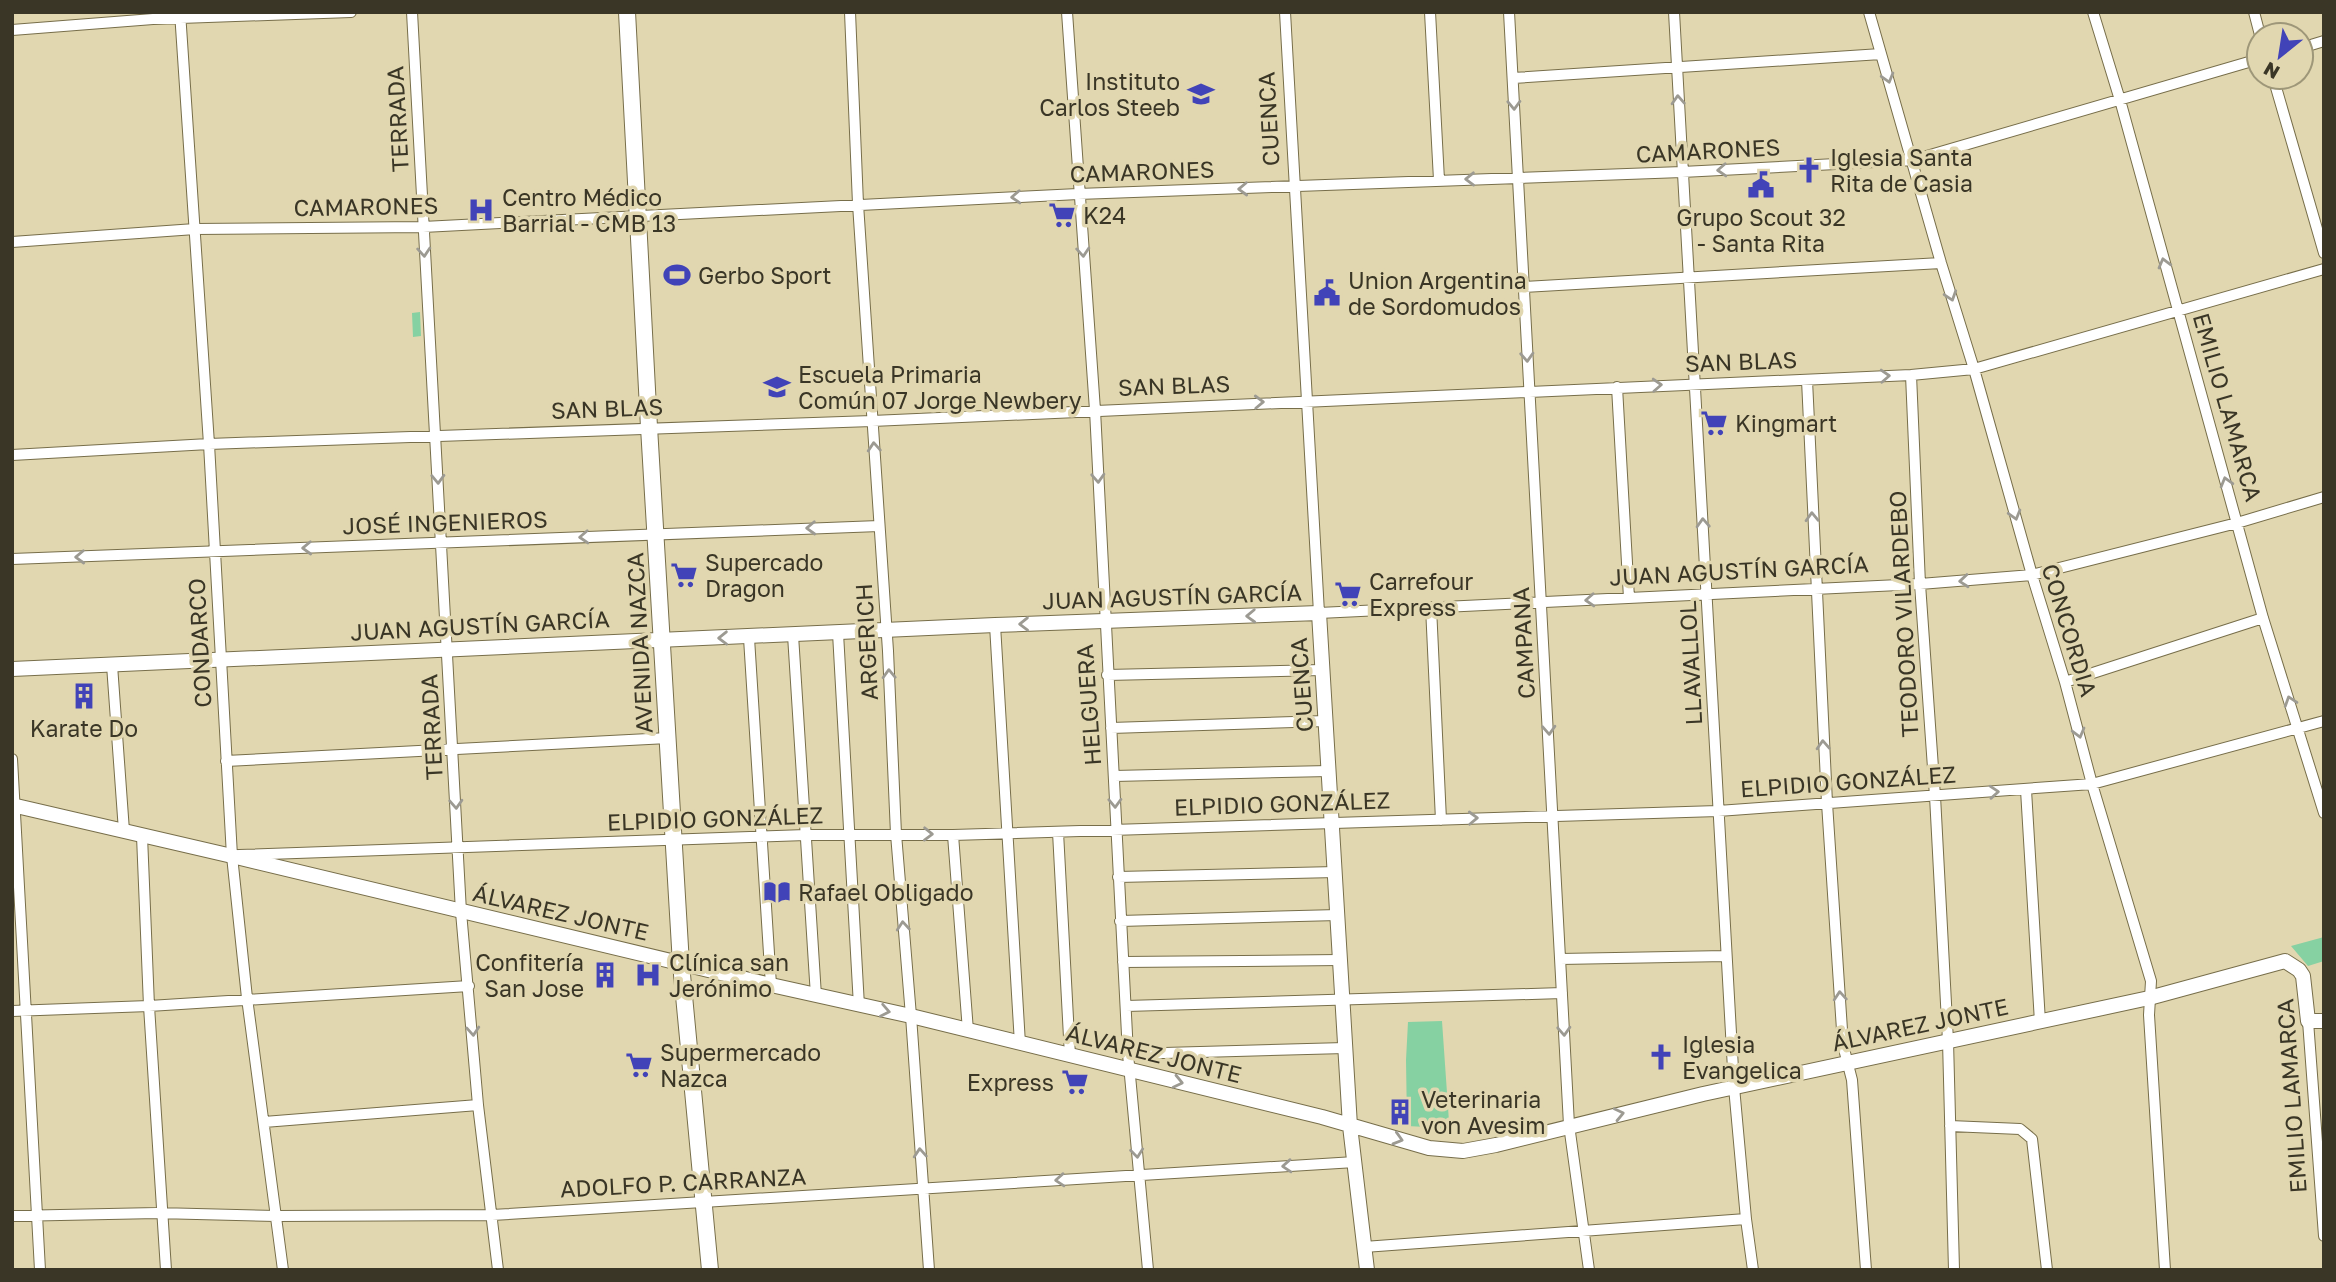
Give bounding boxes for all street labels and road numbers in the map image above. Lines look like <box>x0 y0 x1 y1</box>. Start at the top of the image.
street label: TERRADA <box>380 65 414 173</box>
street label: CUENCA <box>1252 71 1284 167</box>
street label: CAMARONES <box>1635 132 1781 168</box>
street label: CAMARONES <box>1069 154 1215 188</box>
street label: CAMARONES <box>293 191 439 221</box>
street label: EMILIO LAMARCA <box>2188 310 2268 504</box>
street label: SAN BLAS <box>1684 345 1798 377</box>
street label: SAN BLAS <box>1117 369 1231 401</box>
street label: SAN BLAS <box>550 392 664 424</box>
street label: TEODORO VILARDEBO <box>1883 490 1923 738</box>
street label: JOSÉ INGENIEROS <box>342 504 548 540</box>
street label: JUAN AGUSTÍN GARCÍA <box>1609 549 1869 591</box>
street label: AVENIDA NAZCA <box>620 552 658 734</box>
street label: CONCORDIA <box>2037 560 2103 700</box>
street label: JUAN AGUSTÍN GARCÍA <box>1042 577 1302 615</box>
street label: CONDARCO <box>182 578 216 708</box>
street label: ARGERICH <box>849 583 883 701</box>
street label: CAMPANA <box>1506 586 1540 700</box>
street label: LLAVALLOL <box>1673 600 1707 726</box>
street label: JUAN AGUSTÍN GARCÍA <box>350 604 610 646</box>
street label: CUENCA <box>1284 637 1318 733</box>
street label: HELGUERA <box>1070 643 1106 767</box>
street label: TERRADA <box>414 673 448 781</box>
street label: ELPIDIO GONZÁLEZ <box>1739 759 1957 803</box>
street label: ELPIDIO GONZÁLEZ <box>1173 785 1391 821</box>
street label: ELPIDIO GONZÁLEZ <box>606 800 824 836</box>
street label: ÁLVAREZ JONTE <box>470 878 652 946</box>
street label: ÁLVAREZ JONTE <box>1829 992 2011 1056</box>
street label: EMILIO LAMARCA <box>2270 998 2312 1194</box>
street label: ÁLVAREZ JONTE <box>1063 1018 1245 1088</box>
street label: ADOLFO P. CARRANZA <box>559 1162 807 1202</box>

